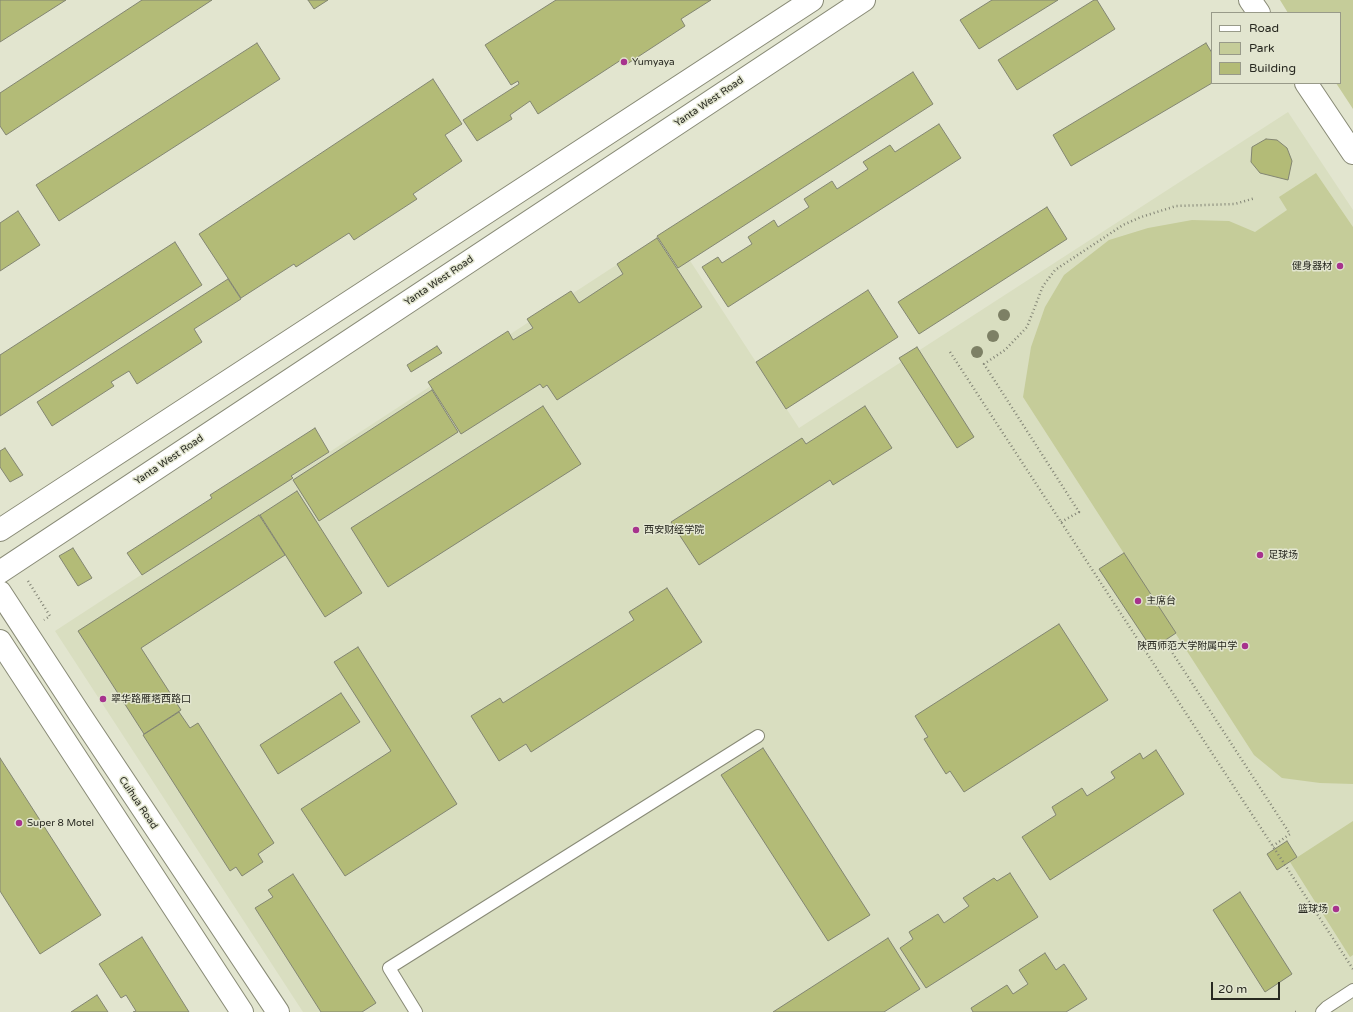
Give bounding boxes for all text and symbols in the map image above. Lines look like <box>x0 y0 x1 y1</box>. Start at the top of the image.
legend <box>1211 12 1341 84</box>
text: Road <box>1249 21 1279 35</box>
text: Park <box>1249 41 1275 55</box>
place label: Yumyaya <box>632 56 675 68</box>
marker: Yumyaya <box>619 57 629 67</box>
text: Building <box>1249 61 1296 75</box>
street label: Yanta West Road <box>672 74 746 130</box>
street label: Yanta West Road <box>402 253 476 309</box>
place label: 健身器材 <box>1292 260 1332 272</box>
marker: 健身器材 <box>1335 261 1345 271</box>
street label: Yanta West Road <box>132 432 206 488</box>
place label: 西安财经学院 <box>644 524 704 536</box>
marker: 西安财经学院 <box>631 525 641 535</box>
place label: 足球场 <box>1268 549 1298 561</box>
marker: 足球场 <box>1255 550 1265 560</box>
place label: 主席台 <box>1146 595 1176 607</box>
marker: 主席台 <box>1133 596 1143 606</box>
place label: 陕西师范大学附属中学 <box>1137 640 1237 652</box>
marker: 陕西师范大学附属中学 <box>1240 641 1250 651</box>
place label: 翠华路雁塔西路口 <box>111 693 191 705</box>
marker: 翠华路雁塔西路口 <box>98 694 108 704</box>
street label: Cuihua Road <box>116 774 160 832</box>
place label: Super 8 Motel <box>27 817 94 829</box>
marker: Super 8 Motel <box>14 818 24 828</box>
place label: 篮球场 <box>1298 903 1328 915</box>
marker: 篮球场 <box>1331 904 1341 914</box>
scale bar <box>1213 974 1282 1000</box>
text: 20 m <box>1218 982 1247 996</box>

